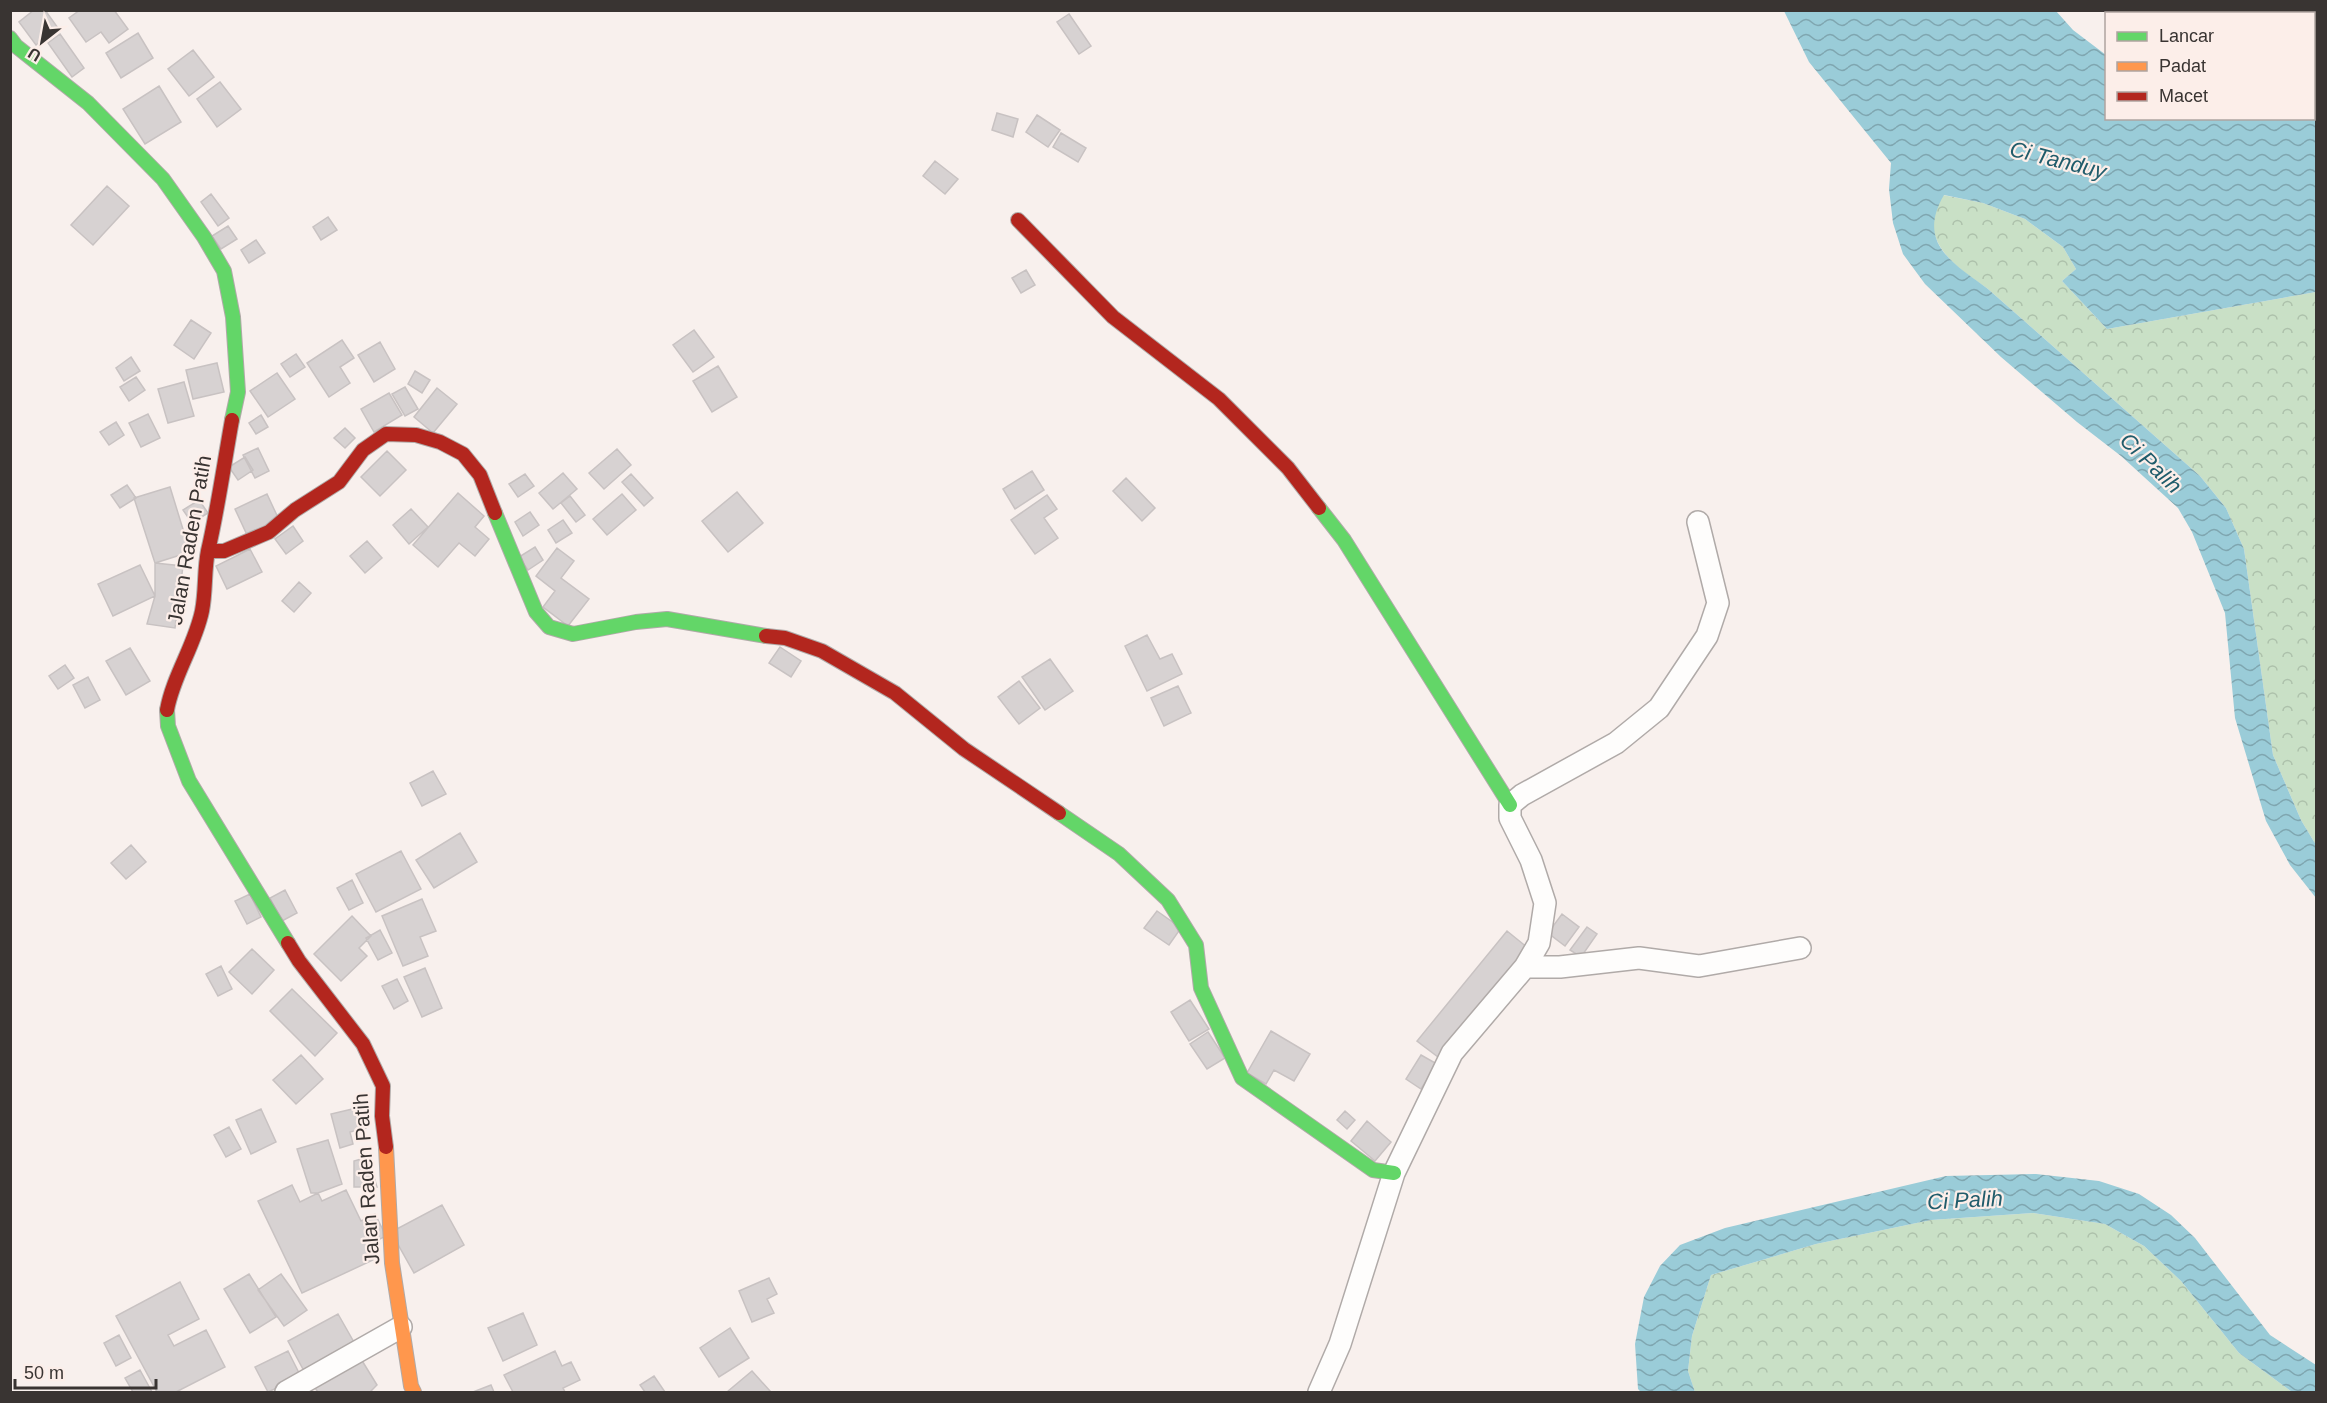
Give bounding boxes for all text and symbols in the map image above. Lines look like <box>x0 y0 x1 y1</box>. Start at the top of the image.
north arrow <box>12 12 72 72</box>
legend <box>2105 12 2315 120</box>
text: Lancar <box>2159 26 2214 46</box>
text: U <box>25 44 44 65</box>
text: Padat <box>2159 56 2206 76</box>
text: Macet <box>2159 86 2208 106</box>
water label: Ci Tanduy <box>2007 136 2111 184</box>
water label: Ci Palih <box>2115 428 2187 498</box>
street label: Jalan Raden Patih <box>163 453 215 627</box>
street label: Jalan Raden Patih <box>349 1093 383 1265</box>
water label: Ci Palih <box>1926 1186 2004 1214</box>
scale bar <box>15 1352 156 1390</box>
text: 50 m <box>24 1363 64 1383</box>

